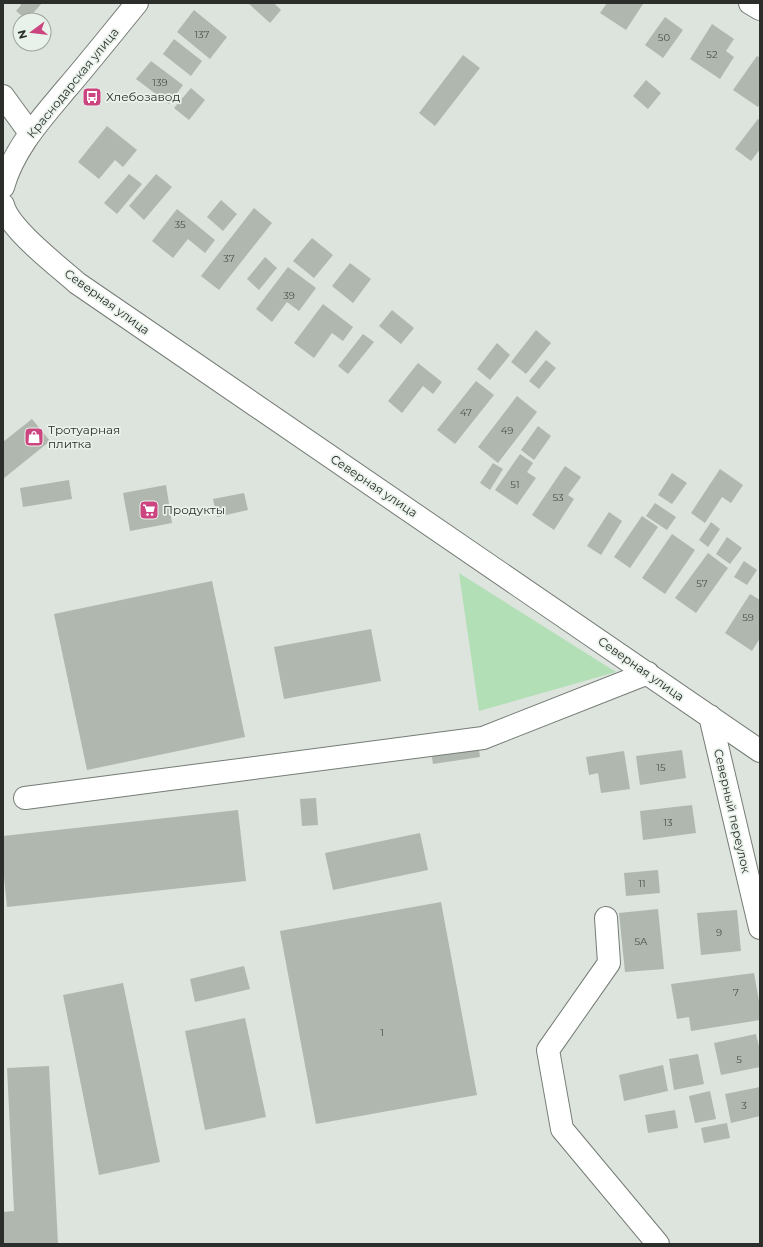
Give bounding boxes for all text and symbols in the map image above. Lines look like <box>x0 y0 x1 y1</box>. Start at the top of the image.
north arrow <box>12 12 52 52</box>
street label: Краснодарская улица <box>24 25 122 141</box>
text: N <box>14 28 30 41</box>
house number: 137 <box>194 28 210 41</box>
house number: 50 <box>658 31 671 44</box>
house number: 52 <box>706 48 718 61</box>
house number: 139 <box>152 76 168 89</box>
bus stop icon: Хлебозавод <box>81 86 103 108</box>
place label: Хлебозавод <box>106 89 180 104</box>
house number: 35 <box>174 218 186 231</box>
house number: 37 <box>223 252 235 265</box>
street label: Северная улица <box>62 266 153 338</box>
house number: 39 <box>283 289 295 302</box>
house number: 47 <box>460 406 472 419</box>
place label: Тротуарная плитка <box>48 422 120 451</box>
house number: 49 <box>501 424 513 437</box>
shop icon: Тротуарная плитка <box>23 426 45 448</box>
street label: Северная улица <box>328 451 421 520</box>
house number: 51 <box>510 478 520 491</box>
house number: 53 <box>552 491 564 504</box>
supermarket icon: Продукты <box>138 499 160 521</box>
place label: Продукты <box>163 502 225 517</box>
house number: 57 <box>696 577 708 590</box>
house number: 59 <box>742 611 754 624</box>
street label: Северная улица <box>595 633 687 704</box>
street label: Северный переулок <box>711 747 754 875</box>
house number: 15 <box>656 761 666 774</box>
house number: 13 <box>663 816 673 829</box>
house number: 11 <box>638 877 646 890</box>
house number: 9 <box>716 926 722 939</box>
house number: 5А <box>634 935 648 948</box>
house number: 7 <box>733 986 739 999</box>
house number: 1 <box>380 1026 384 1039</box>
house number: 5 <box>736 1053 742 1066</box>
house number: 3 <box>741 1099 747 1112</box>

